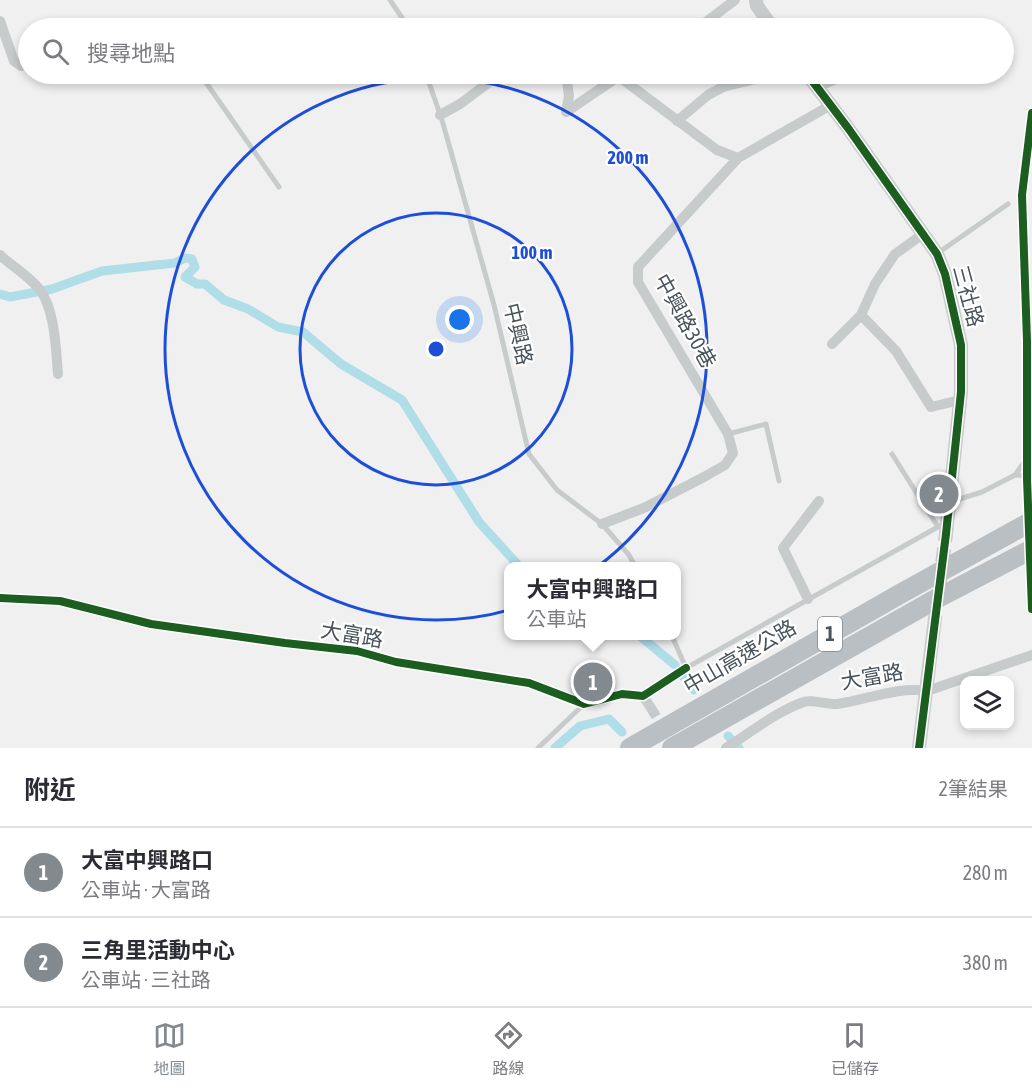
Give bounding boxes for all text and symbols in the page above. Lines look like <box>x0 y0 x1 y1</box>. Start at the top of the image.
search box <box>18 18 1014 84</box>
icon: search <box>39 35 72 68</box>
text: 搜尋地點 <box>87 40 175 66</box>
text: 200 m <box>608 147 648 168</box>
text: 100 m <box>512 242 552 263</box>
street label: 三社路 <box>949 262 989 329</box>
street label: 中興路30巷 <box>650 269 722 372</box>
street label: 中興路 <box>500 300 538 367</box>
your location <box>445 305 474 334</box>
centre of rings <box>426 339 446 359</box>
pin: 2 <box>920 472 958 516</box>
popup <box>504 562 681 640</box>
text: 大富中興路口 <box>526 576 659 602</box>
text: 公車站 <box>526 607 586 630</box>
street label: 中山高速公路 <box>679 614 800 698</box>
street label: 大富路 <box>319 617 385 651</box>
road number: 1 <box>818 617 842 651</box>
street label: 大富路 <box>839 659 905 693</box>
pin: 1 <box>574 660 612 704</box>
map controls <box>960 676 1014 730</box>
button: layers <box>960 676 1014 730</box>
text: 附近 <box>24 775 76 805</box>
text: 2筆結果 <box>939 777 1008 800</box>
text: 大富中興路口 <box>81 847 213 873</box>
text: 1 <box>39 861 48 884</box>
text: 280 m <box>963 861 1008 884</box>
text: 公車站 · 大富路 <box>81 878 211 901</box>
text: 三角里活動中心 <box>81 937 235 963</box>
text: 2 <box>39 951 48 974</box>
text: 380 m <box>963 951 1008 974</box>
text: 公車站 · 三社路 <box>81 968 211 991</box>
tab: 地圖 <box>153 1019 186 1079</box>
tab: 路線 <box>492 1019 525 1079</box>
tab: 已儲存 <box>831 1019 879 1079</box>

